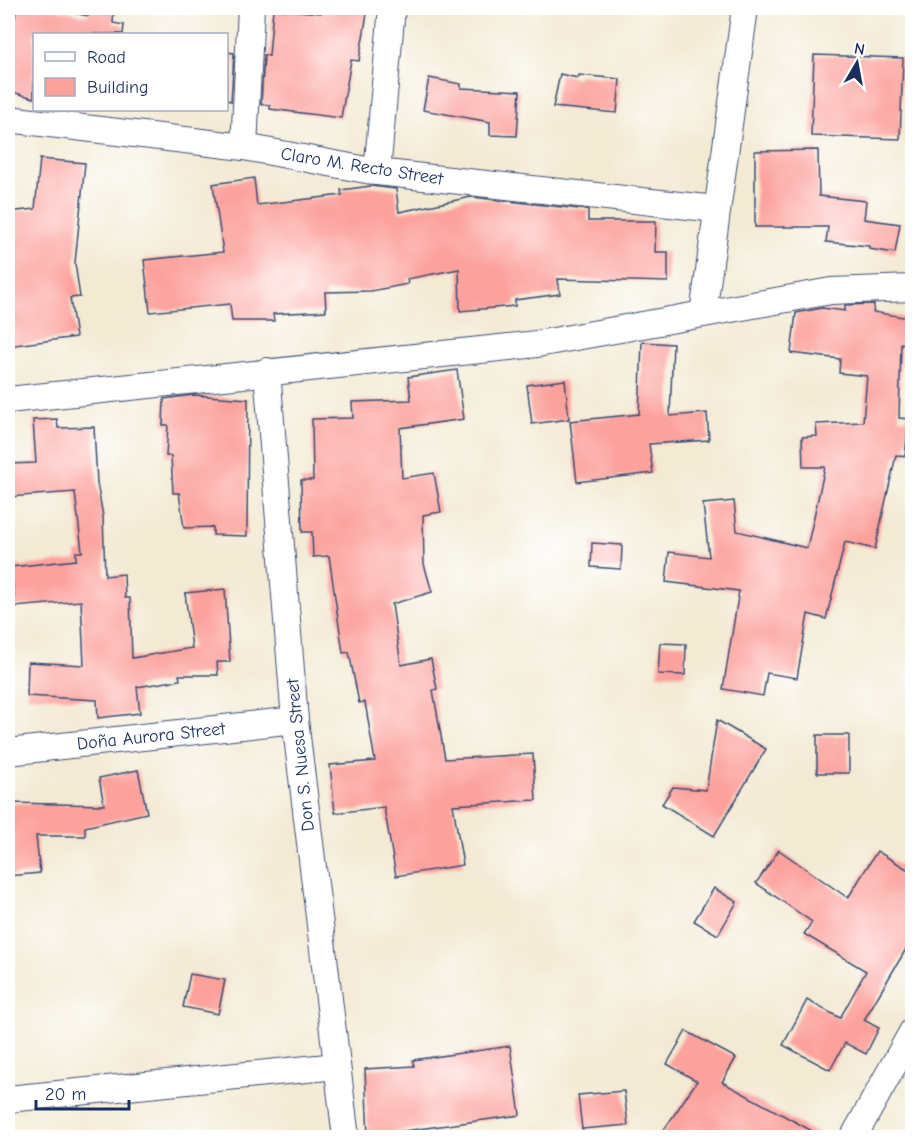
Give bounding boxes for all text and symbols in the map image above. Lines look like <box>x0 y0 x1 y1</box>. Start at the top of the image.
legend <box>33 33 228 111</box>
north arrow <box>827 33 887 93</box>
text: N <box>853 39 866 59</box>
text: Road <box>87 47 126 68</box>
text: Building <box>87 77 149 98</box>
street label: Claro M. Recto Street <box>279 143 445 190</box>
street label: Don S. Nuesa Street <box>282 677 319 832</box>
street label: Doña Aurora Street <box>76 718 227 755</box>
scale bar <box>36 1073 129 1111</box>
text: 20 m <box>45 1084 86 1105</box>

